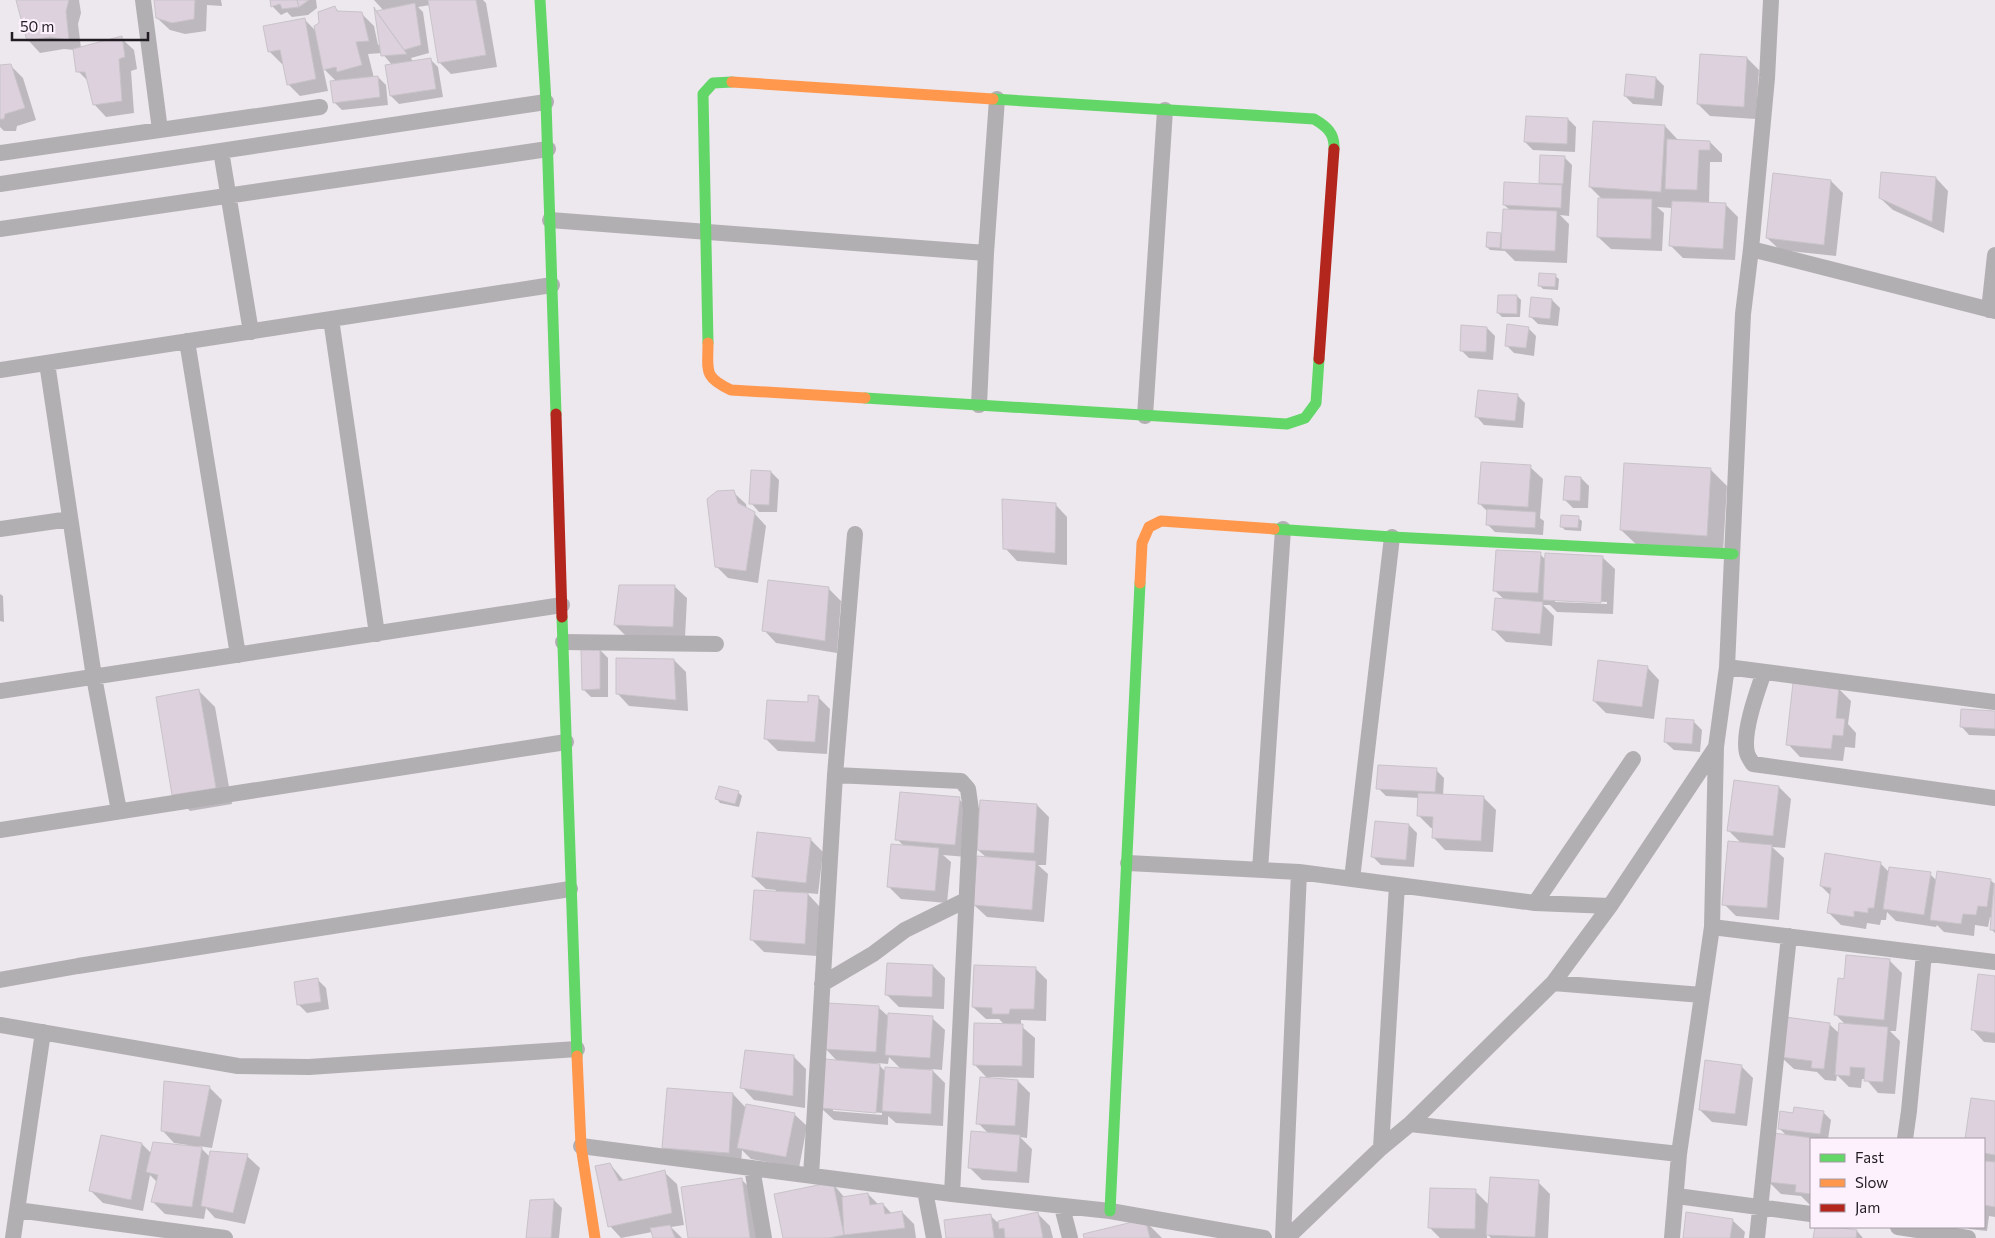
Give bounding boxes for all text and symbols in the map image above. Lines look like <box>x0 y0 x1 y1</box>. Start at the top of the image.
scale bar <box>12 10 149 42</box>
text: 50 m <box>20 17 54 35</box>
legend <box>1810 1138 1985 1228</box>
text: Fast <box>1855 1148 1884 1166</box>
text: Slow <box>1855 1173 1888 1191</box>
text: Jam <box>1855 1198 1880 1216</box>

